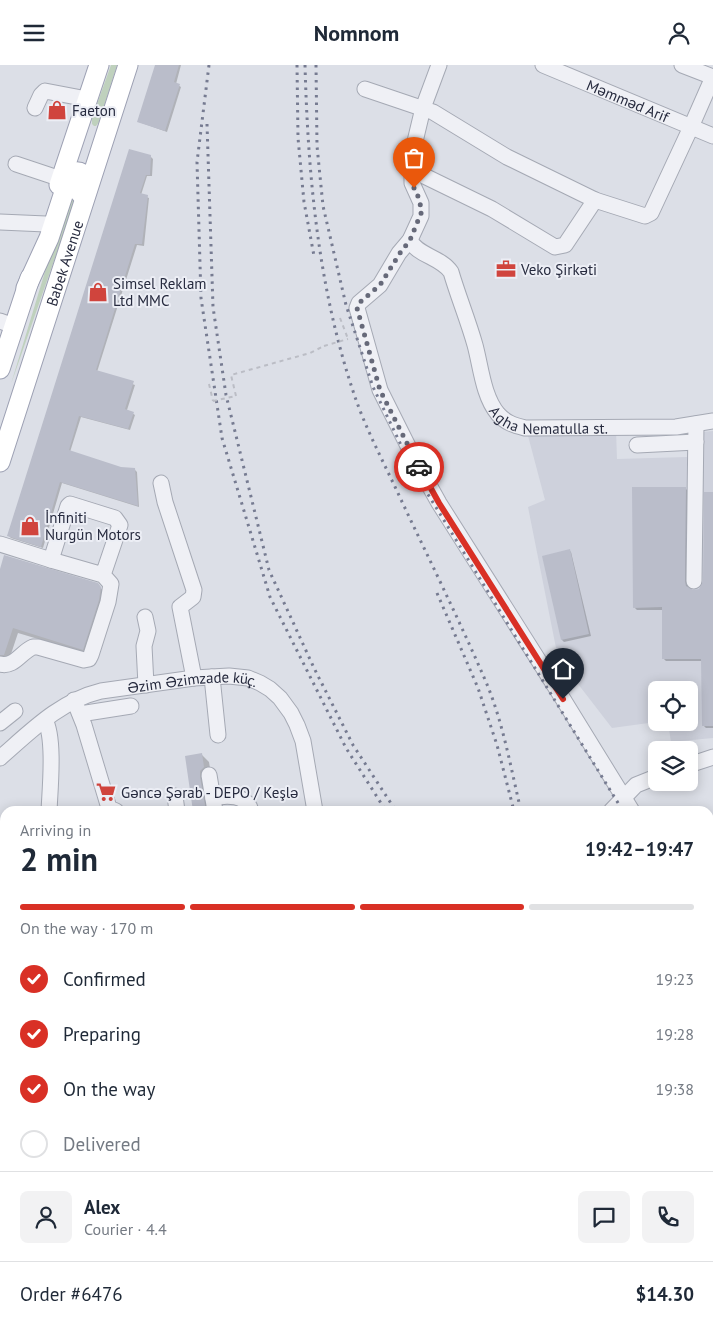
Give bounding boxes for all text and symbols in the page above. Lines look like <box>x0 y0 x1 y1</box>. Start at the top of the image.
icon: menu <box>20 19 48 47</box>
text: Nomnom <box>314 19 399 47</box>
icon: person <box>665 19 693 47</box>
street label: Məmməd Arif <box>584 75 673 127</box>
shop icon: Faeton <box>46 99 68 121</box>
place label: Faeton <box>72 101 116 120</box>
pin <box>393 137 435 188</box>
icon: bag <box>400 144 428 172</box>
street label: Babek Avenue <box>41 218 87 308</box>
office icon: Veko Şirkəti <box>495 258 517 280</box>
place label: Veko Şirkəti <box>520 260 597 279</box>
place label: Simsel Reklam Ltd MMC <box>113 274 207 310</box>
shop icon: Simsel Reklam Ltd MMC <box>87 281 109 303</box>
street label: Agha Nematulla st. <box>485 402 608 438</box>
courier <box>394 442 444 492</box>
icon: car <box>405 453 433 481</box>
place label: İnfiniti Nurgün Motors <box>45 508 141 544</box>
shop icon: İnfiniti Nurgün Motors <box>19 515 41 537</box>
pin <box>542 648 584 699</box>
icon: home <box>549 655 577 683</box>
street label: Əzim Əzimzade küç. <box>126 667 261 697</box>
map controls <box>648 681 698 791</box>
button: locate <box>648 681 698 731</box>
button: layers <box>648 741 698 791</box>
supermarket icon: Gəncə Şərab - DEPO / Keşlə <box>95 781 117 803</box>
place label: Gəncə Şərab - DEPO / Keşlə <box>121 783 298 802</box>
text: Arriving in <box>20 820 91 840</box>
text: 19:42–19:47 <box>585 837 694 861</box>
text: 2 min <box>20 838 98 880</box>
text: On the way · 170 m <box>20 918 153 938</box>
icon: check <box>20 965 48 993</box>
text: Confirmed <box>63 967 146 991</box>
text: 19:23 <box>656 969 694 989</box>
icon: check <box>20 1020 48 1048</box>
text: Preparing <box>63 1022 141 1046</box>
text: 19:28 <box>656 1024 694 1044</box>
icon: check <box>20 1075 48 1103</box>
text: On the way <box>63 1077 155 1101</box>
text: 19:38 <box>656 1079 694 1099</box>
text: Delivered <box>63 1132 141 1156</box>
button: person <box>20 1191 72 1243</box>
button: chat <box>578 1191 630 1243</box>
button: phone <box>642 1191 694 1243</box>
text: Alex <box>84 1195 120 1219</box>
text: Courier · 4.4 <box>84 1219 167 1239</box>
text: Order #6476 <box>20 1282 123 1306</box>
text: $14.30 <box>635 1282 694 1306</box>

